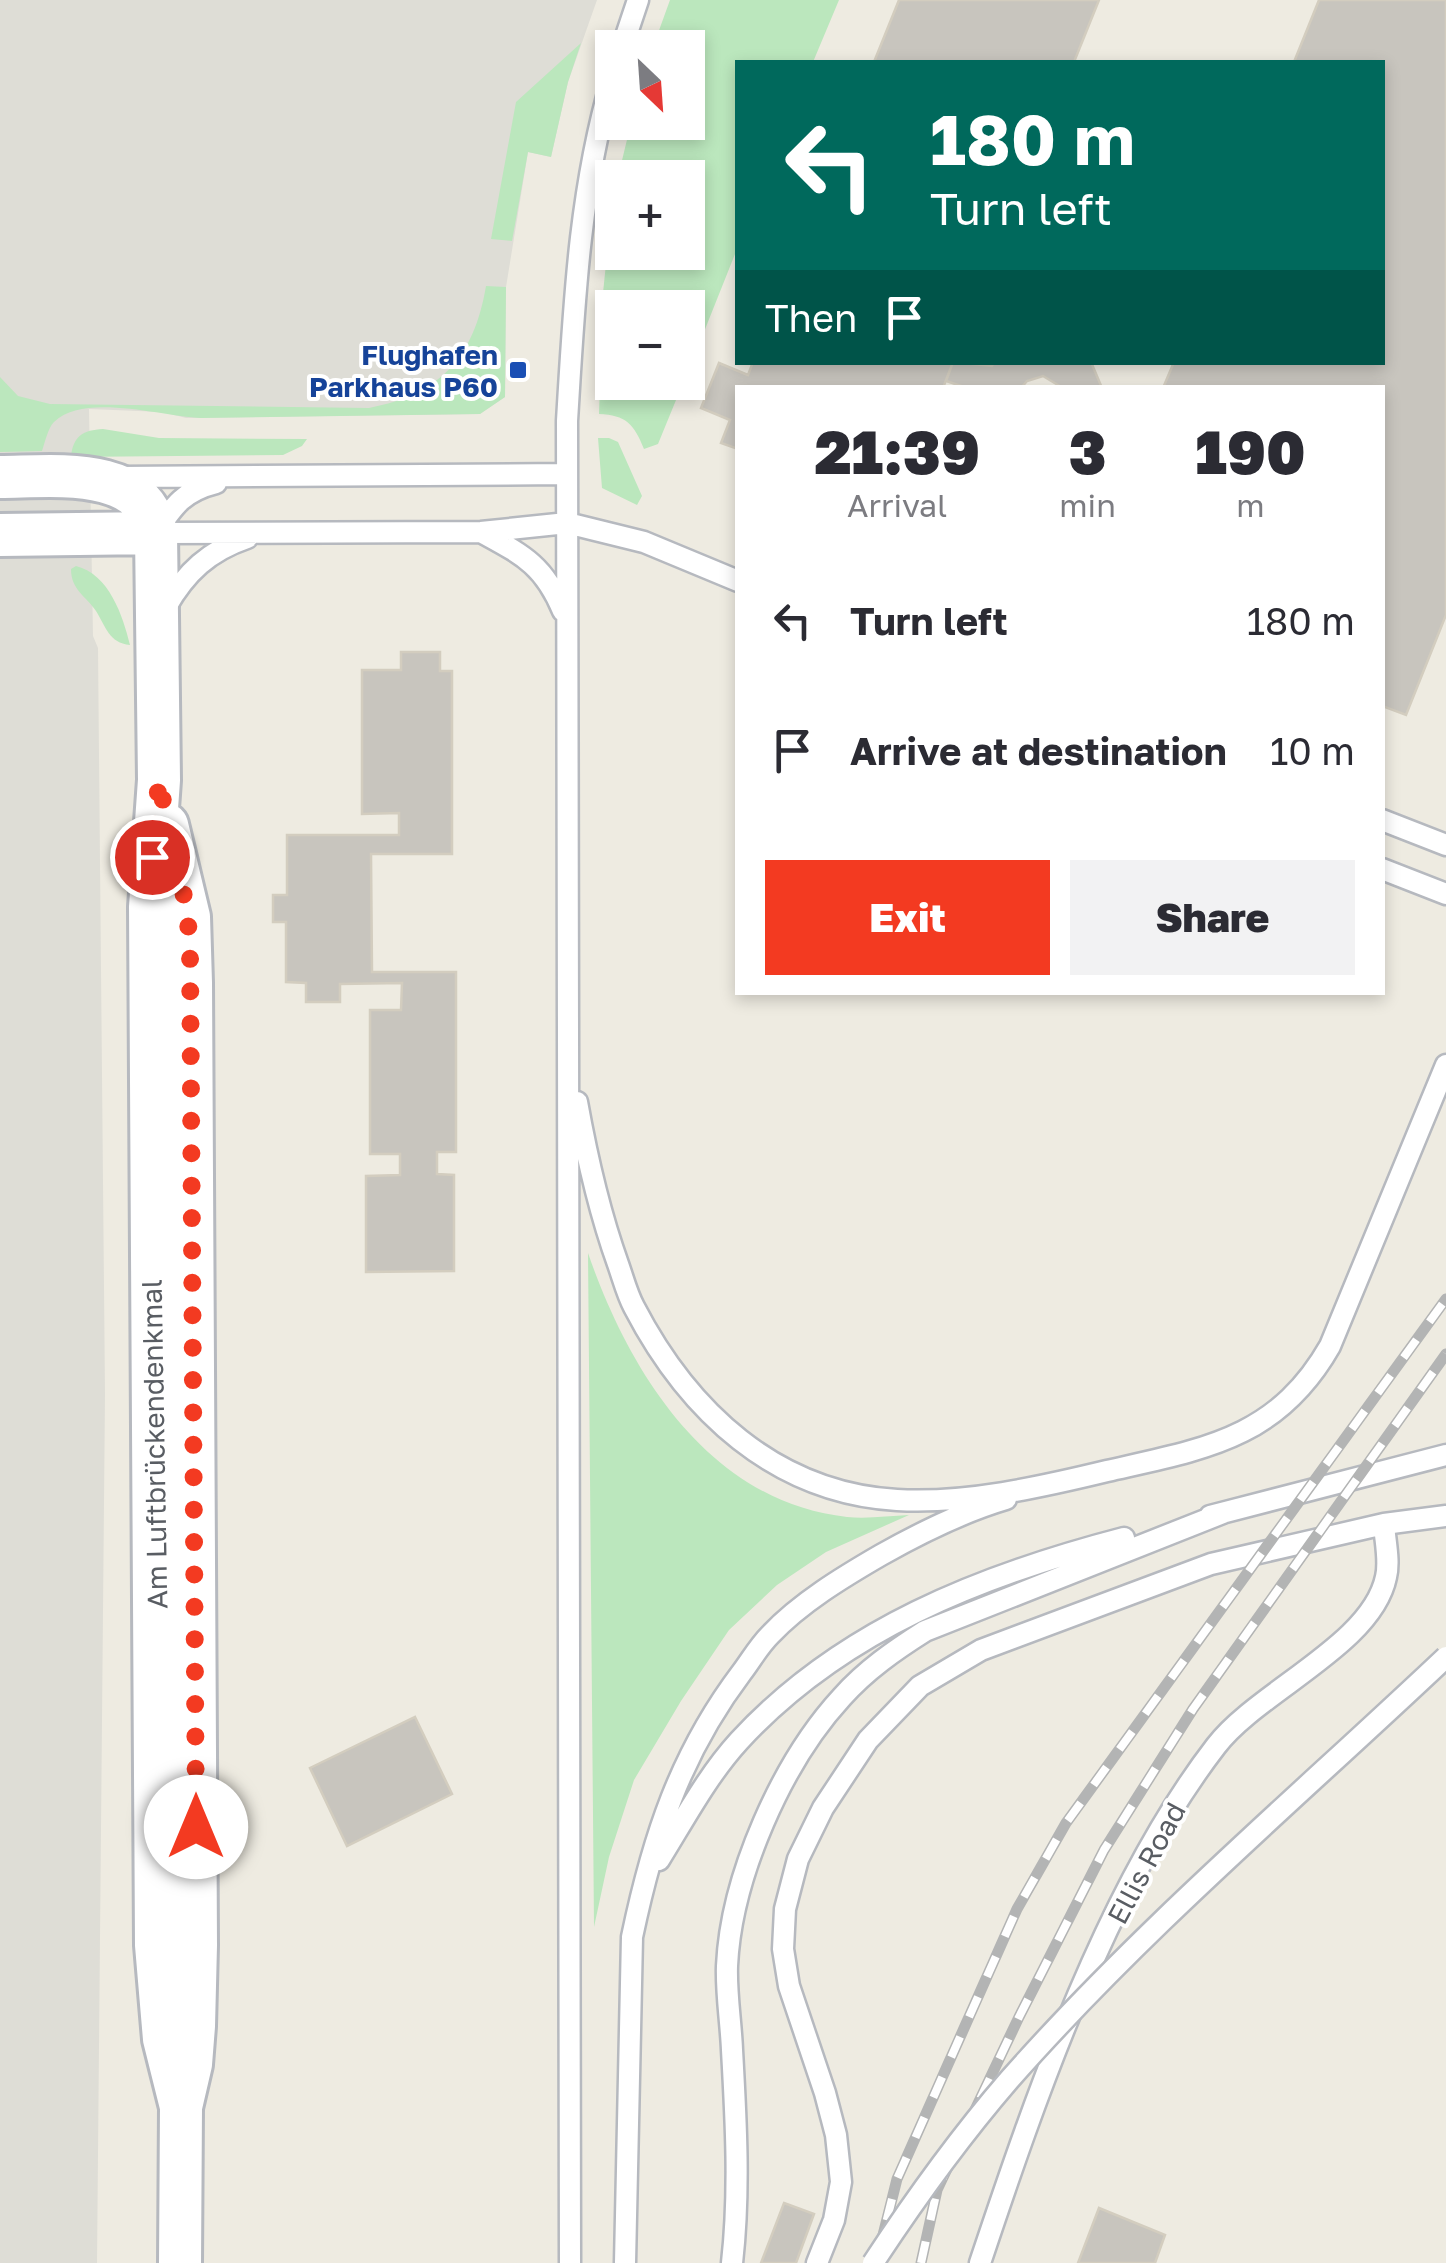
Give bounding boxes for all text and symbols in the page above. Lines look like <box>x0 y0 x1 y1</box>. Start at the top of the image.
north arrow <box>595 30 705 140</box>
map controls <box>595 30 705 400</box>
text: 180 m <box>930 96 1135 180</box>
icon: left <box>765 100 895 230</box>
button: + <box>595 160 705 270</box>
text: Turn left <box>930 181 1112 235</box>
button: − <box>595 290 705 400</box>
icon: arrive <box>877 290 932 345</box>
text: Then <box>765 295 857 340</box>
place label: Flughafen Parkhaus P60 <box>309 338 498 403</box>
marker: Flughafen Parkhaus P60 <box>507 359 529 381</box>
text: 21:39 <box>814 415 980 487</box>
text: 3 <box>1069 415 1106 487</box>
text: 190 <box>1195 415 1306 487</box>
text: Arrival <box>847 486 947 524</box>
text: min <box>1059 486 1116 524</box>
text: m <box>1236 486 1265 524</box>
icon: left <box>765 593 820 648</box>
text: Turn left <box>850 598 1008 643</box>
text: 180 m <box>1247 598 1355 643</box>
icon: arrive <box>765 723 820 778</box>
text: Arrive at destination <box>850 728 1227 773</box>
text: 10 m <box>1270 728 1355 773</box>
pin <box>110 815 195 900</box>
icon: arrive <box>125 830 180 885</box>
button: Exit <box>765 860 1050 975</box>
button: Share <box>1070 860 1355 975</box>
street label: Am Luftbrückendenkmal <box>135 1279 173 1609</box>
position arrow <box>144 1775 248 1879</box>
street label: Ellis Road <box>1100 1797 1192 1929</box>

